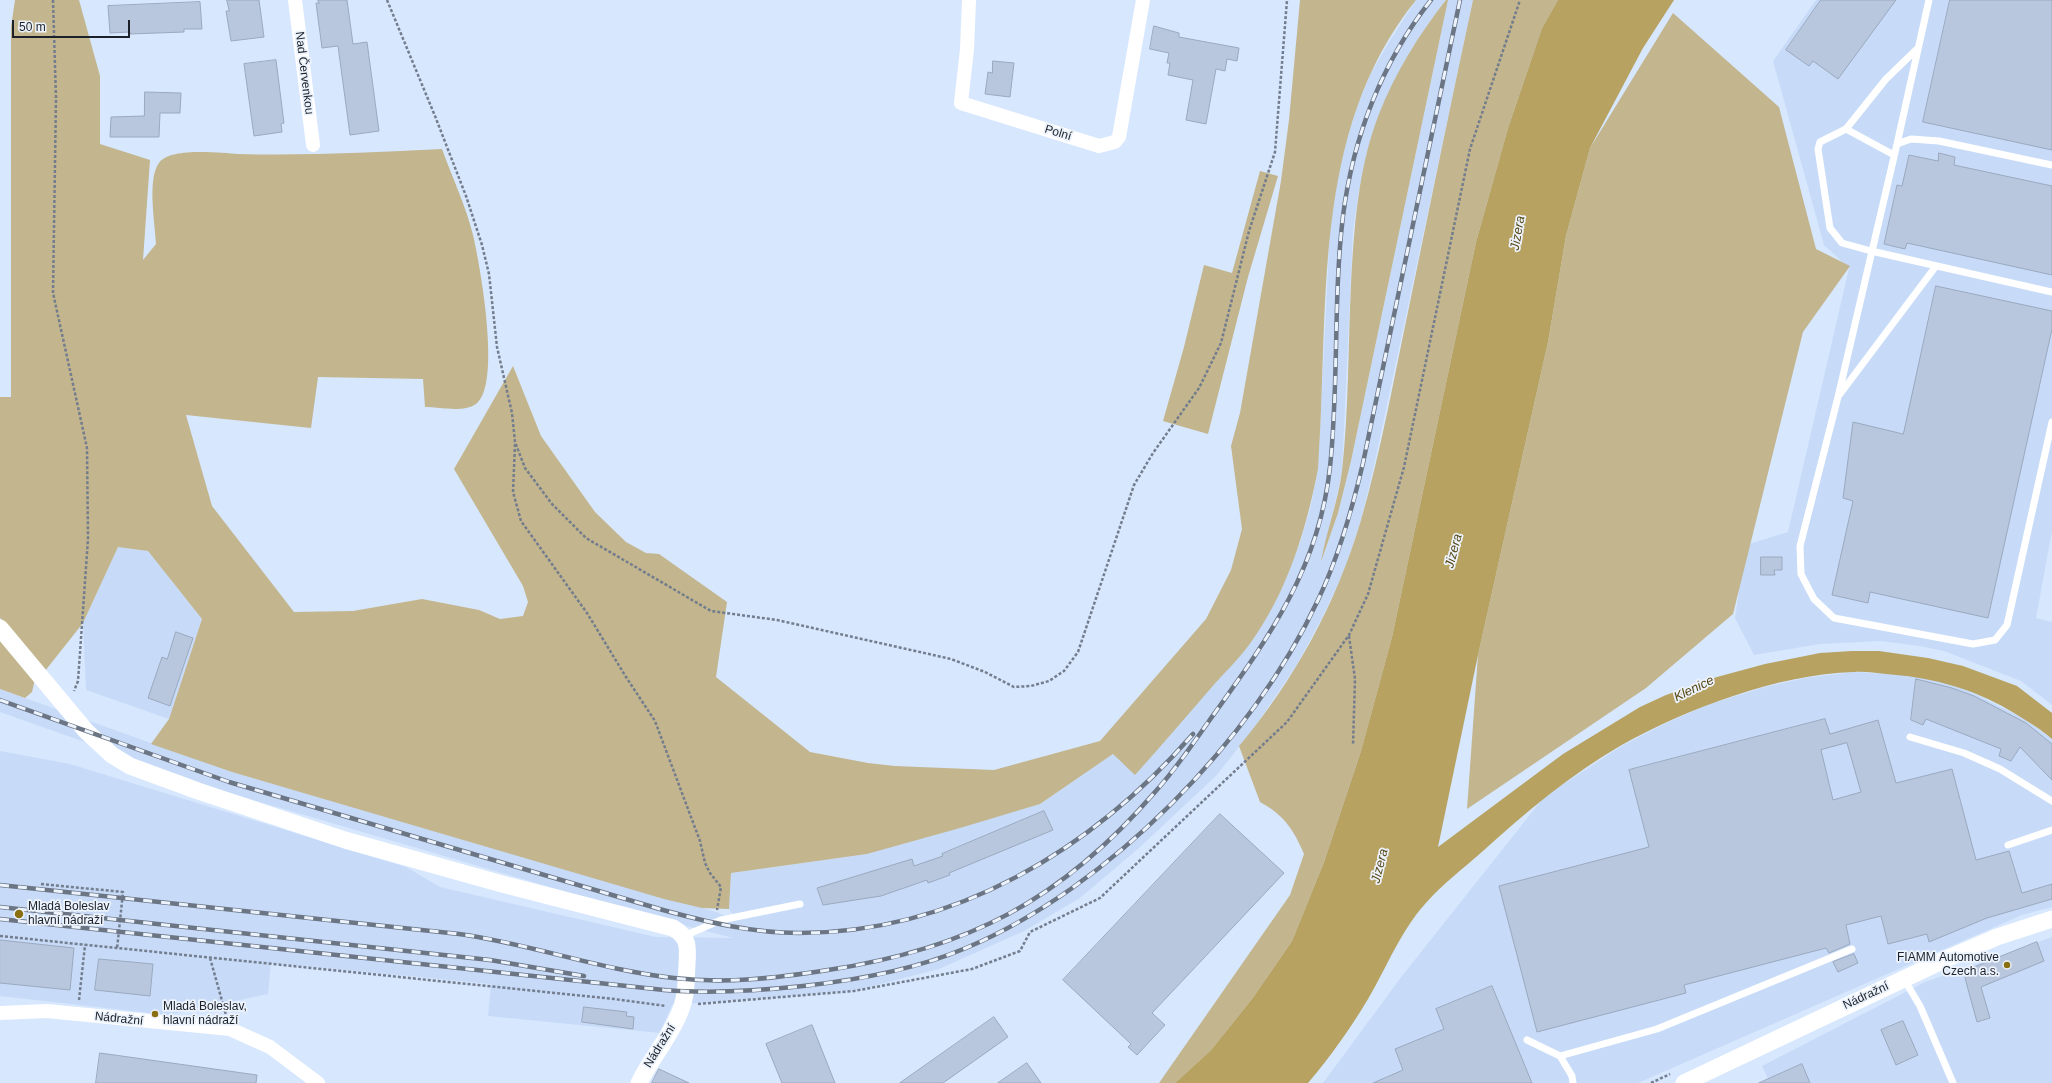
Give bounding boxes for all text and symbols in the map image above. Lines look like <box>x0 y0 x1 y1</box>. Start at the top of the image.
scale bar <box>14 12 132 38</box>
text: 50 m <box>19 20 46 34</box>
street label: Nad Červenkou <box>292 31 316 115</box>
street label: Polní <box>1043 122 1073 144</box>
water label: Jizera <box>1507 215 1529 251</box>
water label: Jizera <box>1442 532 1466 570</box>
water label: Klenice <box>1671 673 1717 705</box>
water label: Jizera <box>1368 847 1392 885</box>
place label: Mladá Boleslav hlavní nádraží <box>28 900 109 928</box>
marker: Mladá Boleslav hlavní nádraží <box>13 908 25 920</box>
place label: FIAMM Automotive Czech a.s. <box>1897 951 1999 979</box>
marker: FIAMM Automotive Czech a.s. <box>2002 960 2012 970</box>
street label: Nádražní <box>1841 979 1891 1013</box>
place label: Mladá Boleslav, hlavní nádraží <box>163 1000 247 1028</box>
street label: Nádražní <box>94 1009 144 1029</box>
marker: Mladá Boleslav, hlavní nádraží <box>150 1009 160 1019</box>
street label: Nádražní <box>641 1022 679 1070</box>

